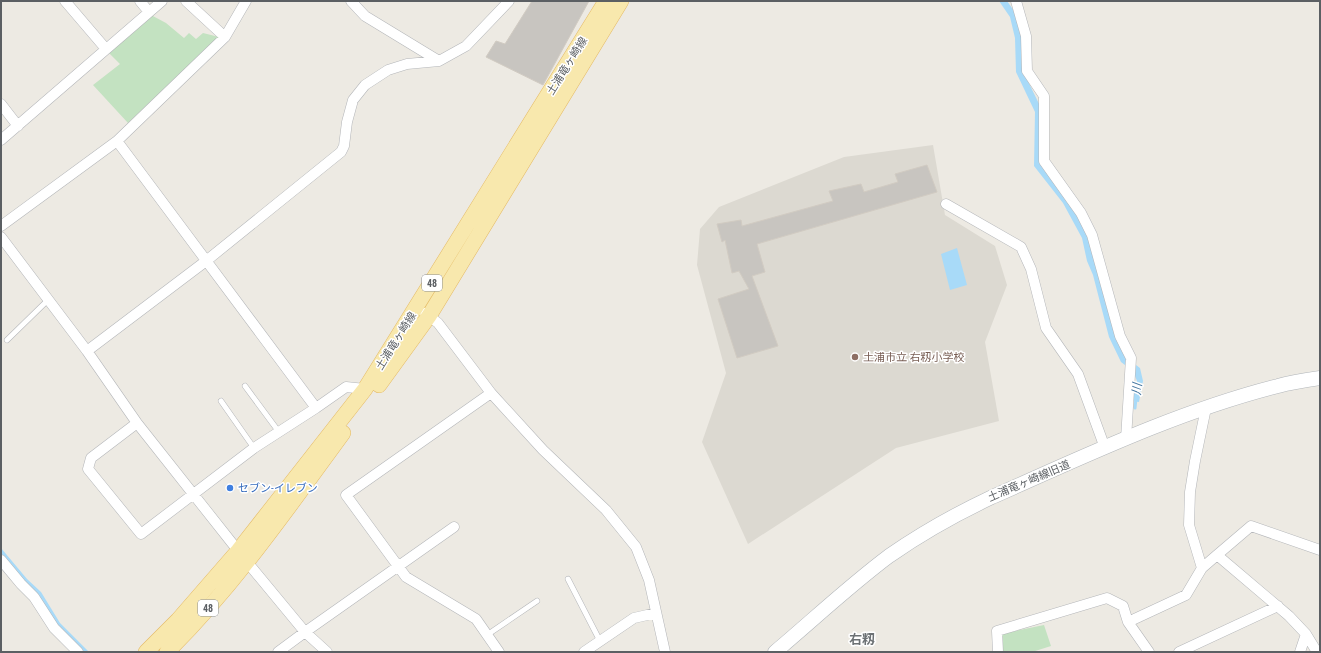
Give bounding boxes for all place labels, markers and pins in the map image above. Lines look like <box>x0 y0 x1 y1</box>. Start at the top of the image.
place label: 土浦市立 右籾小学校 <box>863 351 965 364</box>
marker: 土浦市立 右籾小学校 <box>850 352 860 362</box>
place label: セブン-イレブン <box>238 482 318 495</box>
marker: セブン-イレブン <box>225 483 235 493</box>

